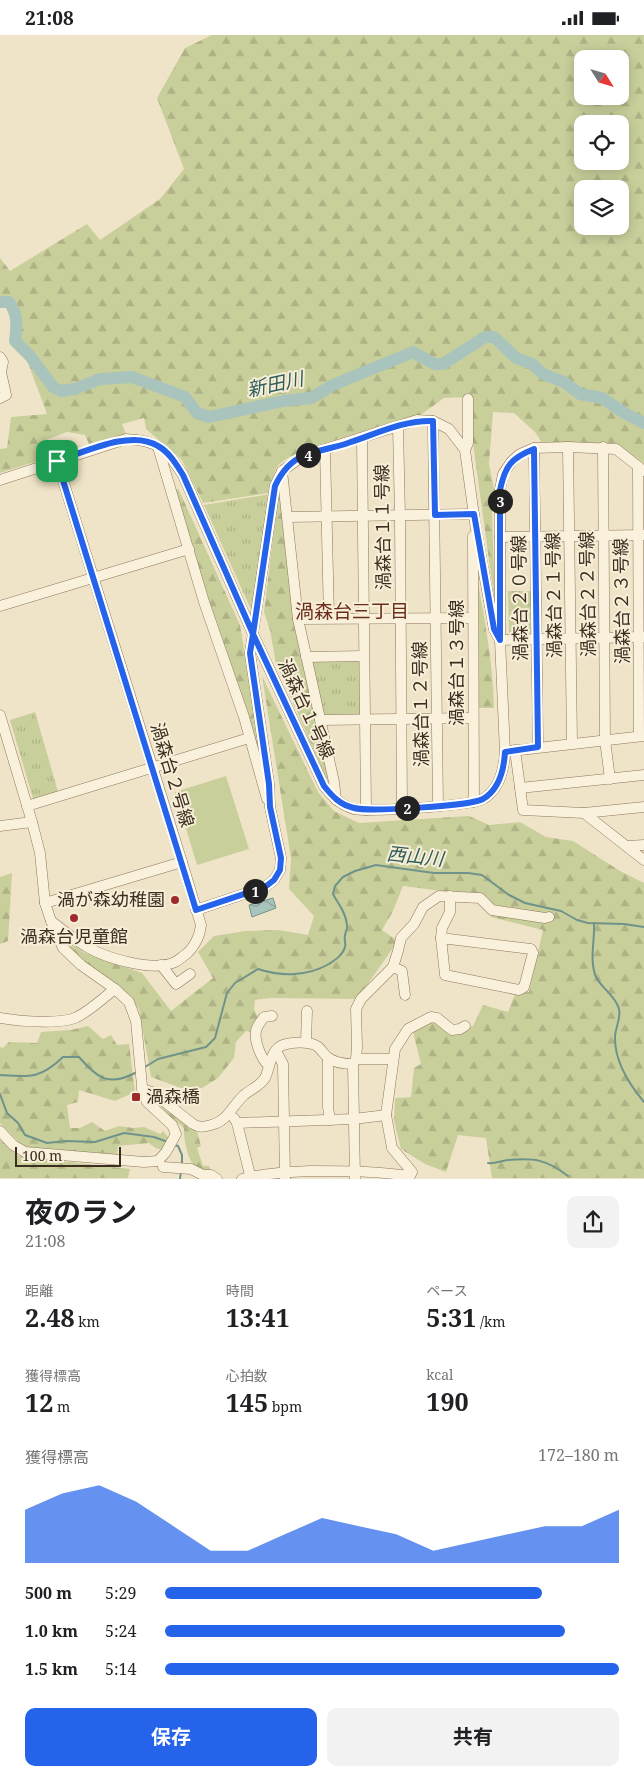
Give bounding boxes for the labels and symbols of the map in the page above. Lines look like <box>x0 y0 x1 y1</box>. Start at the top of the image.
north arrow <box>574 50 629 105</box>
water label: 新田川 <box>244 365 308 403</box>
pin <box>36 440 78 482</box>
pin: 4 <box>296 443 320 467</box>
street label: 渦森台１１号線 <box>369 464 395 590</box>
pin: 3 <box>488 489 512 513</box>
street label: 渦森台２２号線 <box>574 531 600 657</box>
street label: 渦森台２１号線 <box>540 532 566 658</box>
street label: 渦森台２０号線 <box>506 535 532 661</box>
street label: 渦森台２３号線 <box>608 538 634 664</box>
district label: 渦森台三丁目 <box>295 598 409 624</box>
street label: 渦森台１３号線 <box>444 600 468 726</box>
street label: 渦森台１２号線 <box>407 641 433 767</box>
street label: 渦森台１号線 <box>273 655 341 763</box>
street label: 渦森台２号線 <box>146 720 200 830</box>
pin: 2 <box>394 795 420 821</box>
water label: 西山川 <box>385 840 447 872</box>
pin: 1 <box>242 879 268 903</box>
place label: 渦が森幼稚園 <box>57 887 165 911</box>
marker: 渦が森幼稚園 <box>169 894 181 906</box>
marker: 渦森台児童館 <box>68 912 80 924</box>
place label: 渦森台児童館 <box>20 924 128 948</box>
place label: 渦森橋 <box>146 1084 200 1108</box>
marker: 渦森橋 <box>130 1091 142 1103</box>
scale bar <box>15 1143 121 1167</box>

